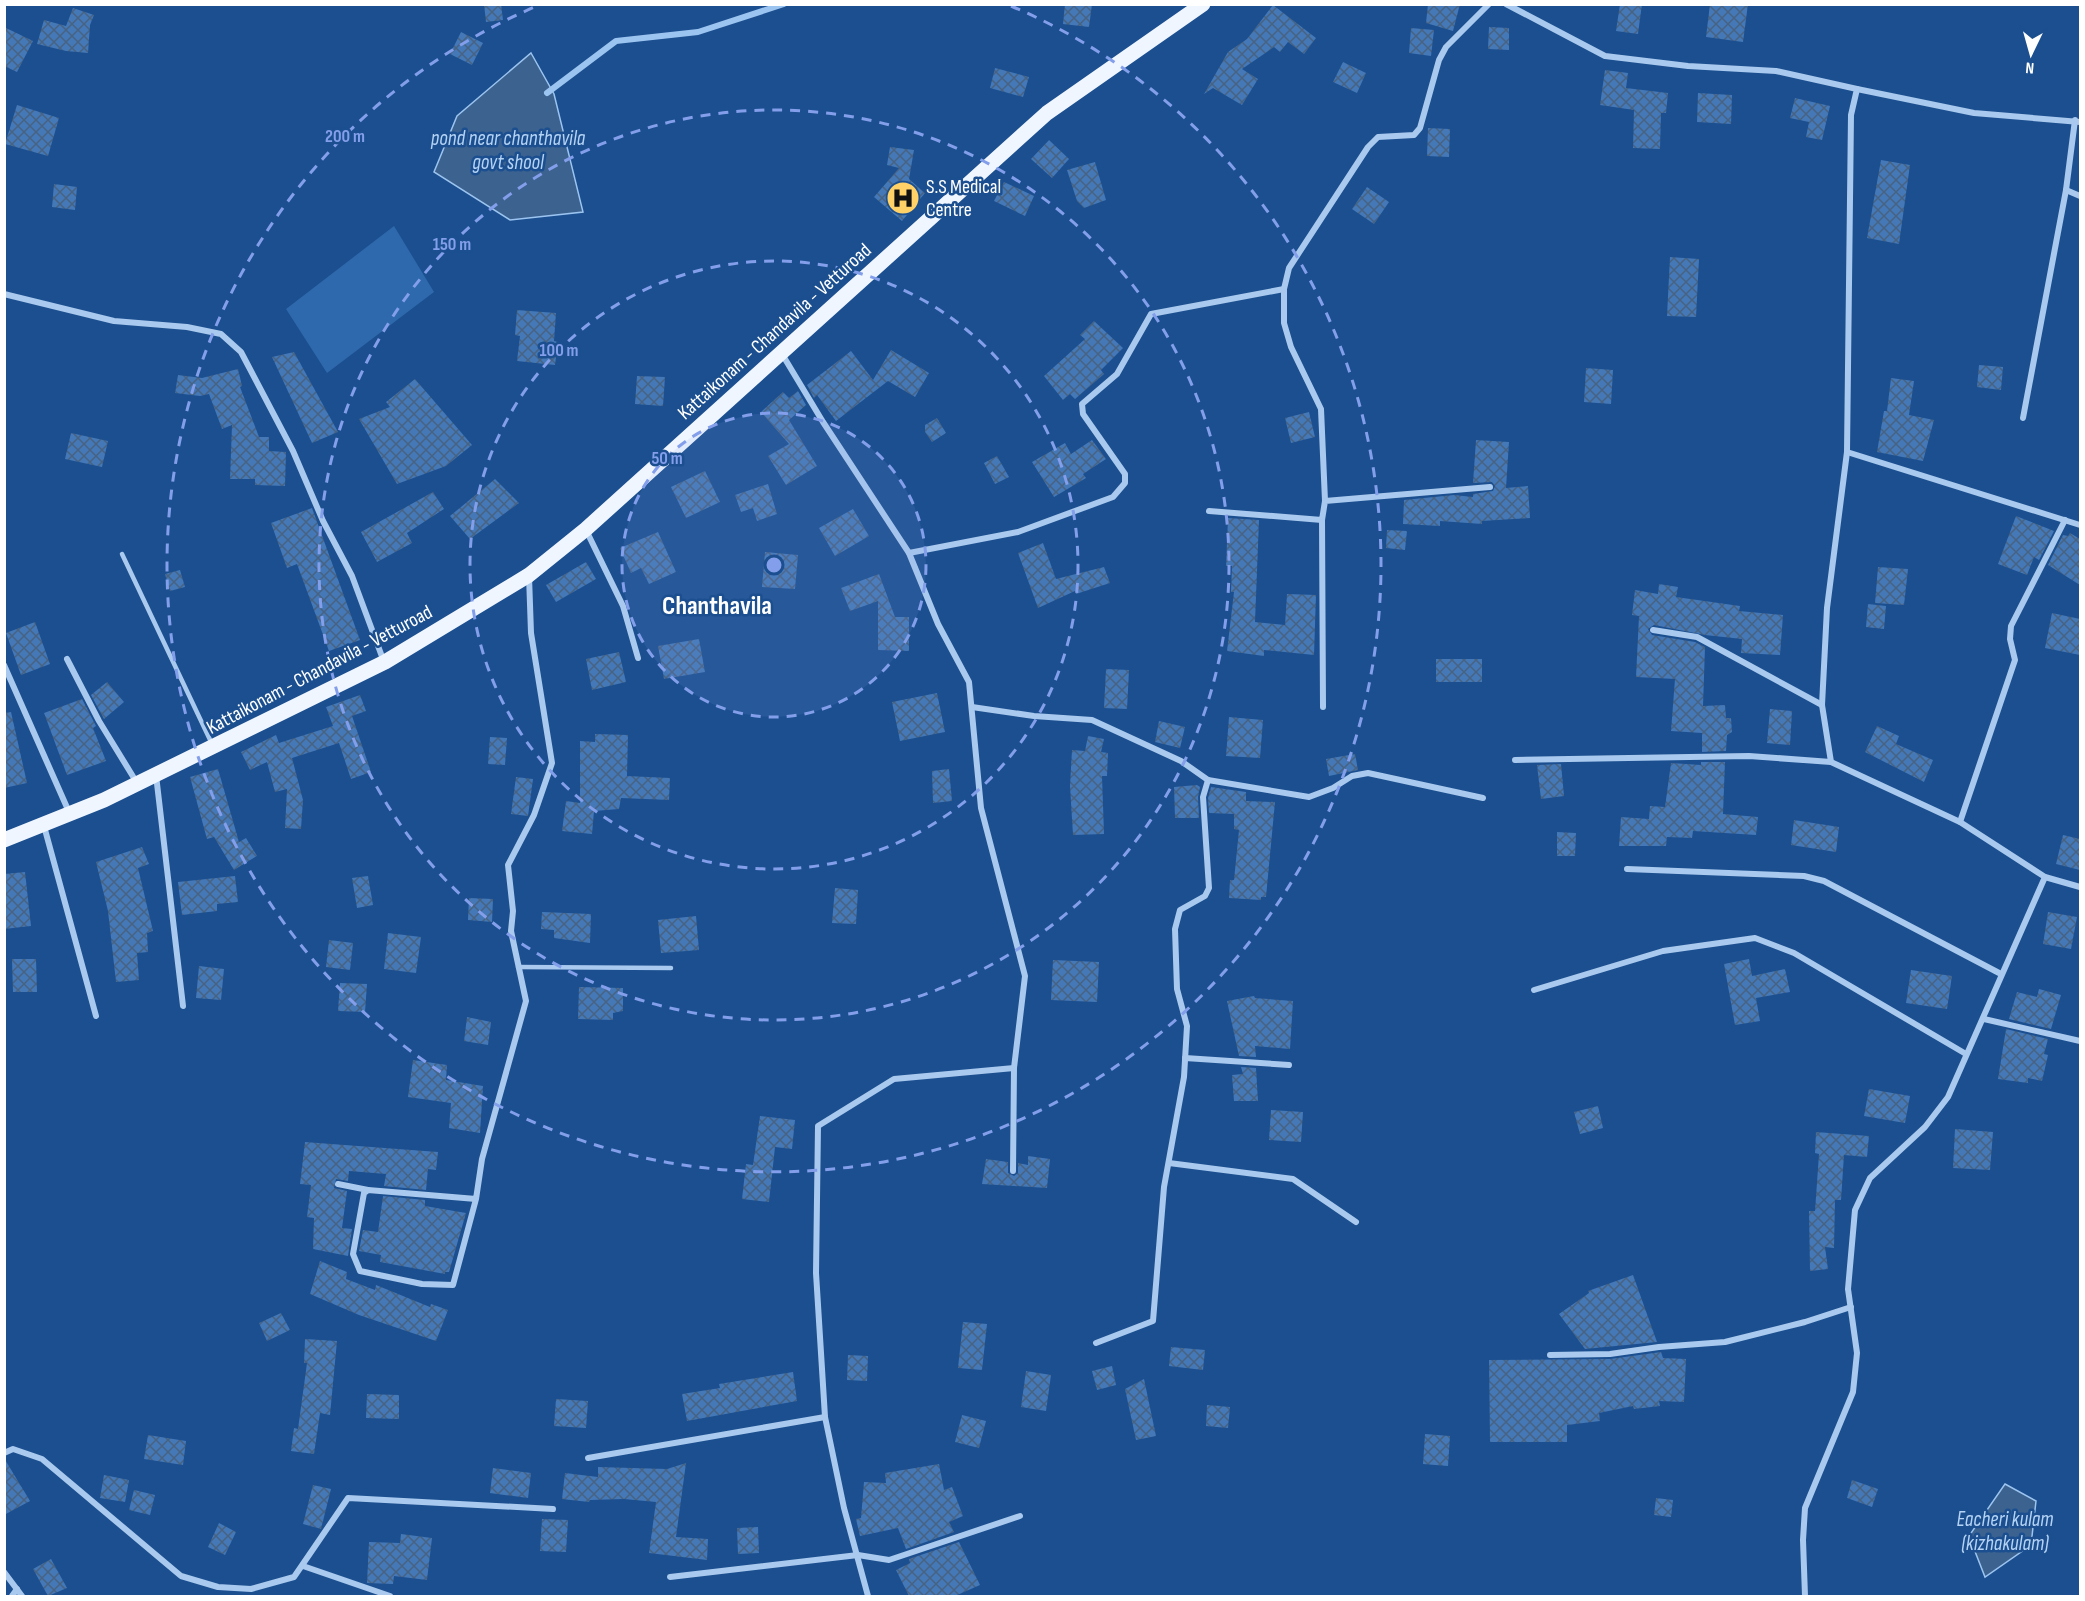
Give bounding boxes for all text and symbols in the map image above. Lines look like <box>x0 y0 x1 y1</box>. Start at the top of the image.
north arrow <box>2001 24 2061 84</box>
text: N <box>2025 58 2035 77</box>
text: 200 m <box>325 126 365 147</box>
water label: pond near chanthavila govt shool <box>430 126 586 175</box>
place label: S.S Medical Centre <box>926 175 1001 222</box>
hospital icon: S.S Medical Centre <box>885 180 921 216</box>
text: 150 m <box>433 234 471 255</box>
street label: Kattaikonam - Chandavila - Vetturoad <box>673 238 876 425</box>
text: 100 m <box>540 340 579 361</box>
text: 50 m <box>651 448 683 469</box>
centre of rings <box>764 555 784 575</box>
district label: Chanthavila <box>662 591 772 622</box>
street label: Kattaikonam - Chandavila - Vetturoad <box>202 600 436 740</box>
water label: Eacheri kulam (kizhakulam) <box>1956 1507 2054 1556</box>

